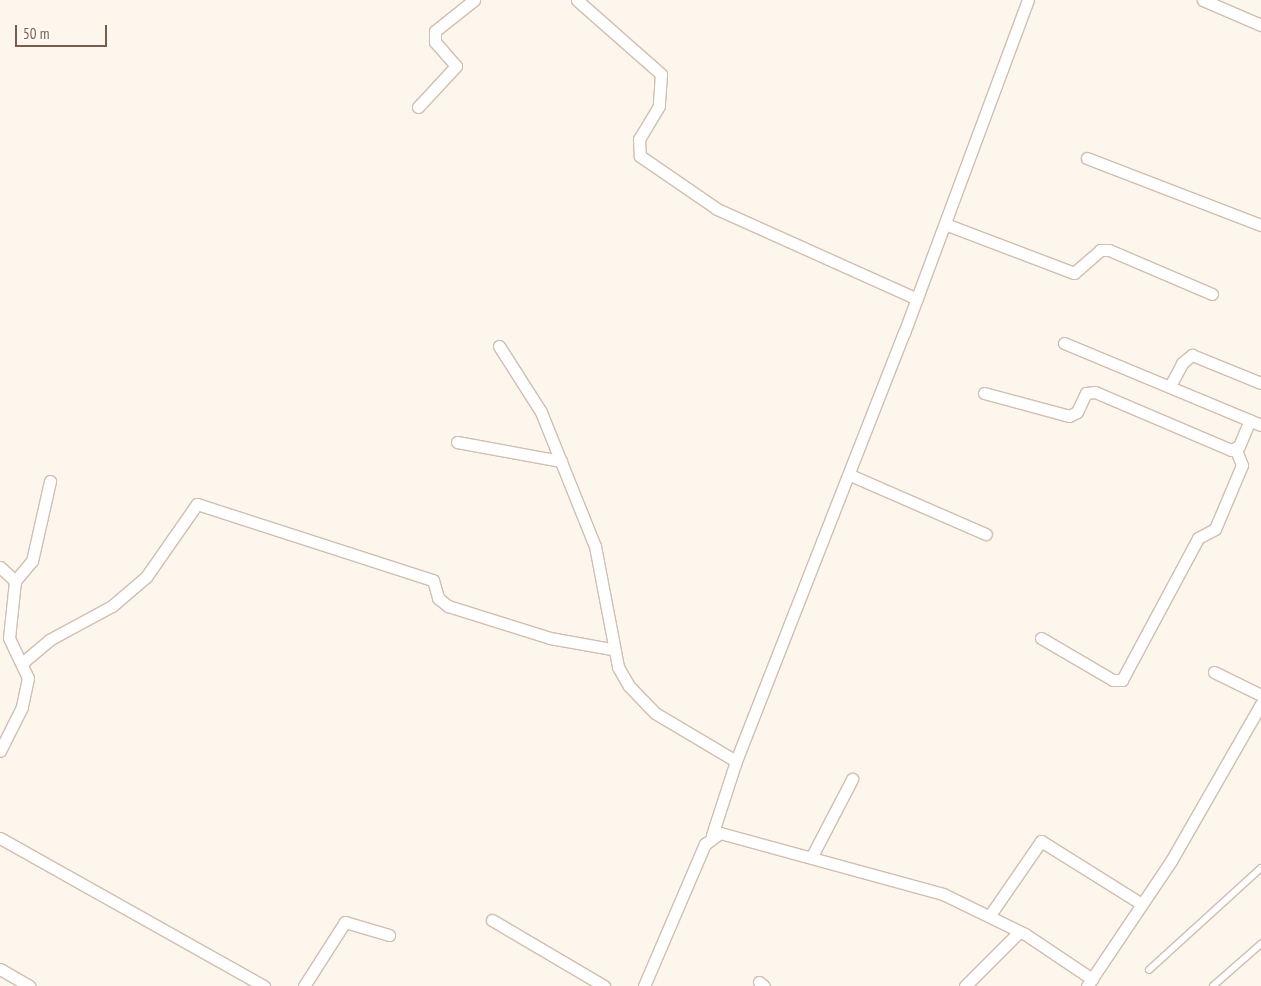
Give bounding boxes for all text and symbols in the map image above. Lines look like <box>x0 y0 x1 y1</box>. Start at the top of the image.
scale bar <box>18 15 110 47</box>
text: 50 m <box>23 24 49 43</box>

